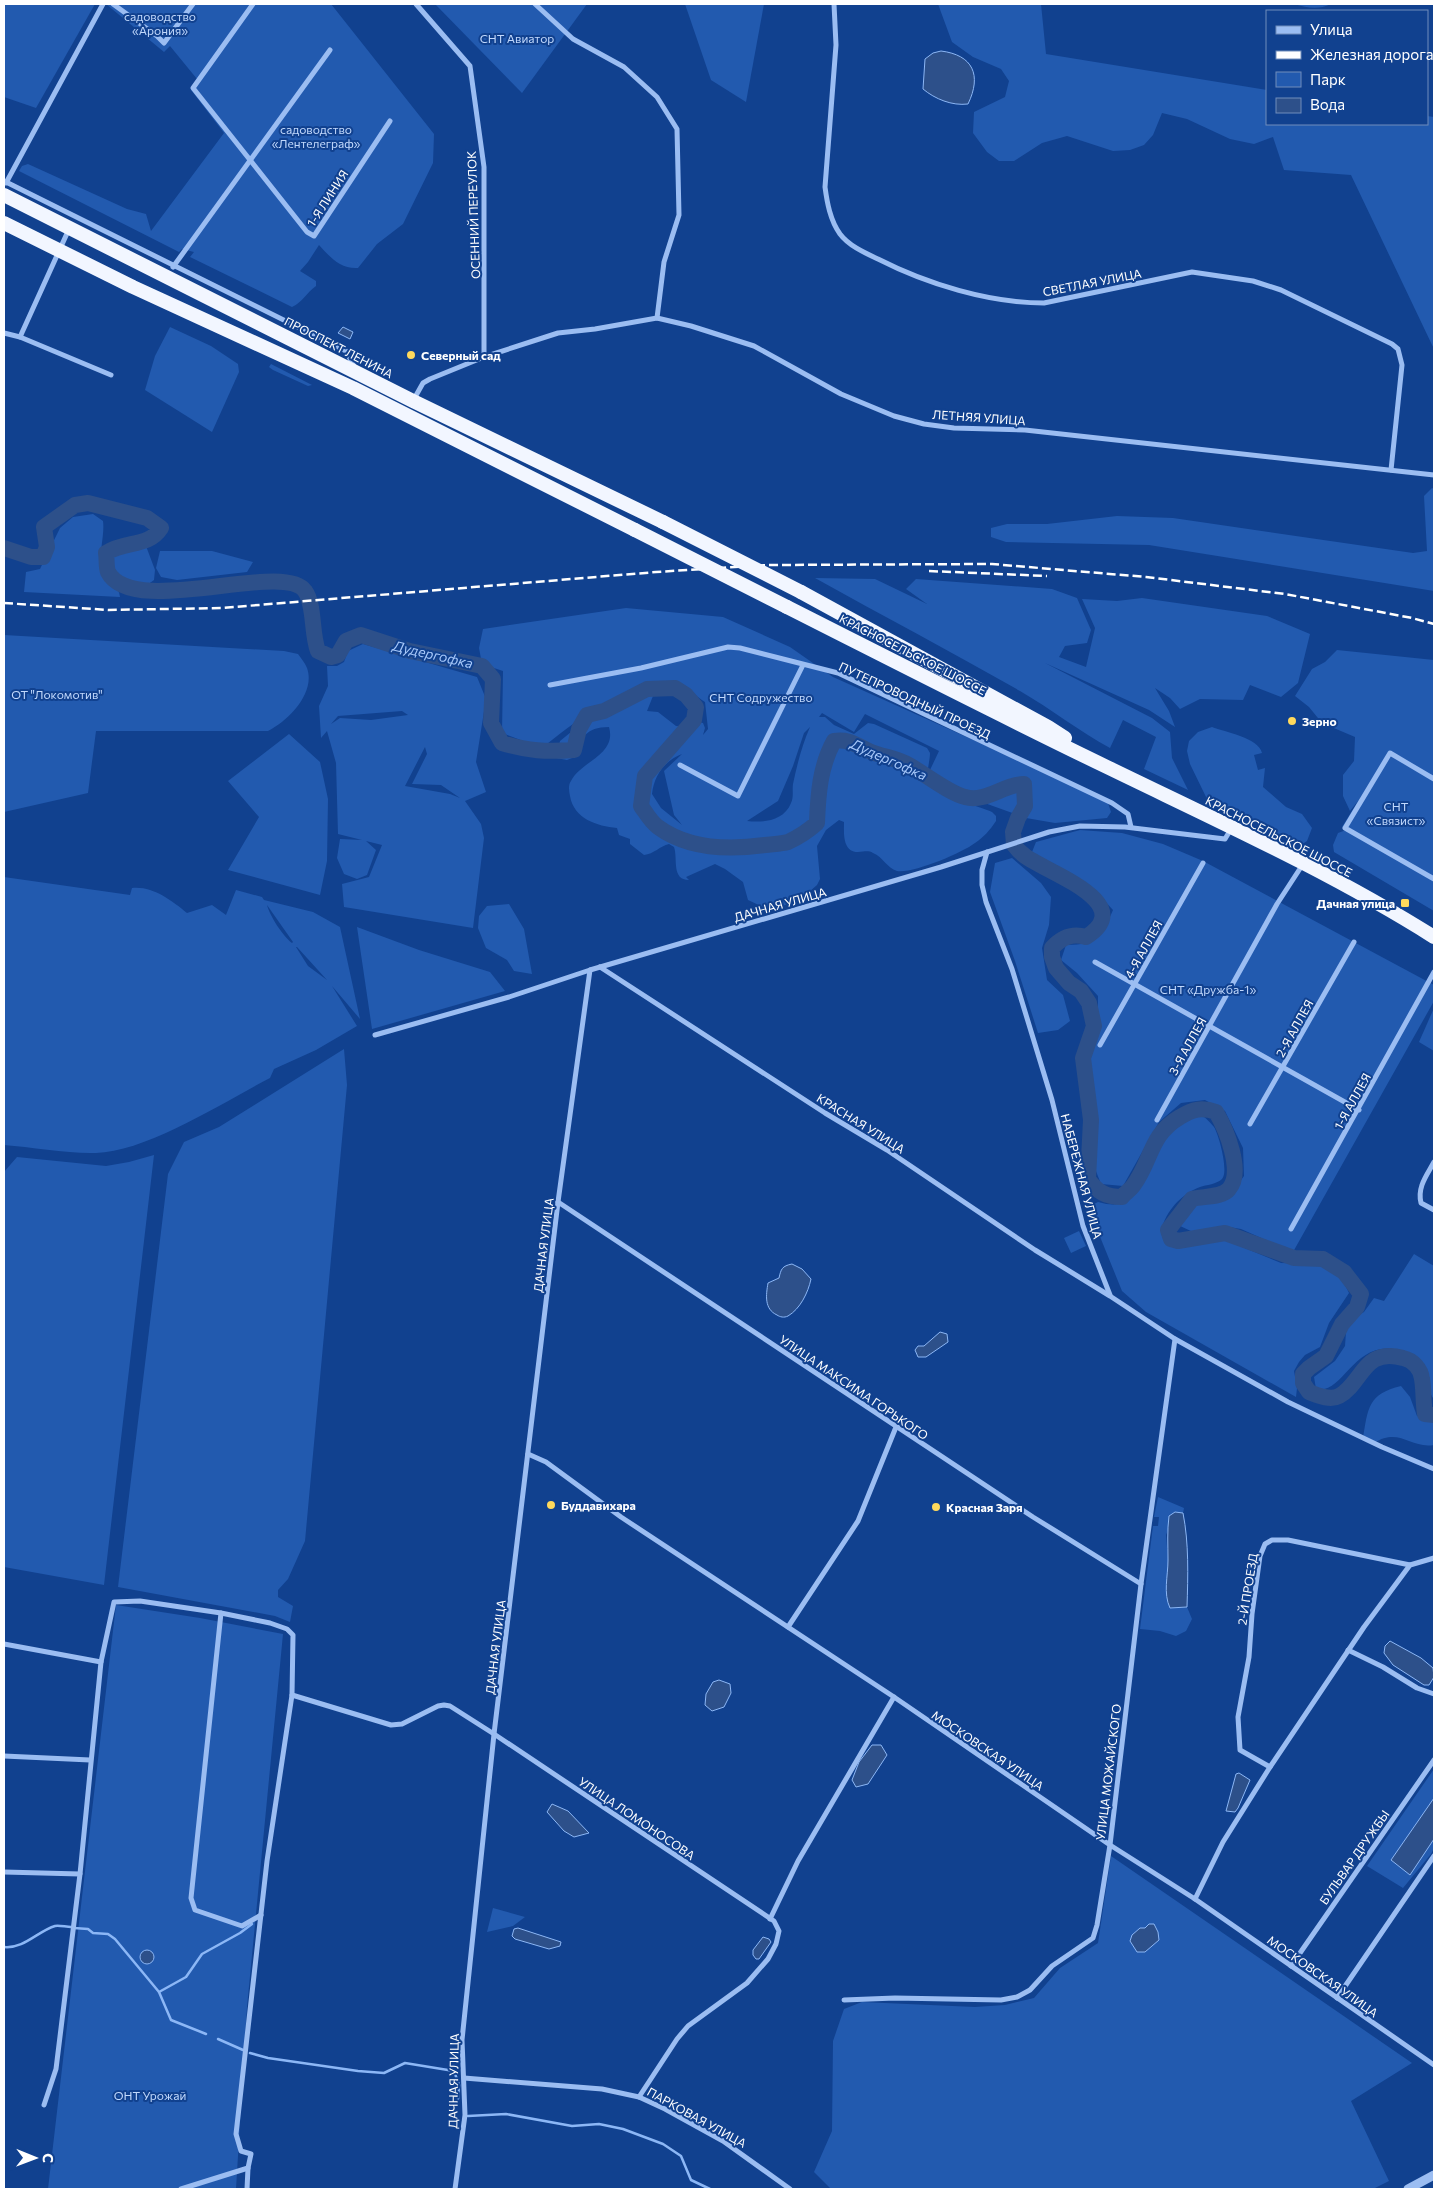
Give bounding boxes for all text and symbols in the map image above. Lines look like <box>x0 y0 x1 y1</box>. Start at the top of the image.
park label: садоводство «Арония» <box>124 9 196 37</box>
legend <box>1266 10 1428 125</box>
text: Улица <box>1310 20 1352 38</box>
park label: СНТ Авиатор <box>480 31 554 45</box>
text: Железная дорога <box>1310 45 1434 63</box>
text: Парк <box>1310 70 1346 88</box>
text: Вода <box>1310 95 1345 113</box>
park label: садоводство «Лентелеграф» <box>272 122 361 150</box>
street label: ОСЕННИЙ ПЕРЕУЛОК <box>464 151 482 279</box>
street label: 1-Я ЛИНИЯ <box>304 167 350 229</box>
street label: СВЕТЛАЯ УЛИЦА <box>1041 266 1143 298</box>
street label: ПРОСПЕКТ ЛЕНИНА <box>282 314 396 380</box>
place label: Северный сад <box>421 348 501 362</box>
marker: Северный сад <box>405 349 417 361</box>
street label: ЛЕТНЯЯ УЛИЦА <box>932 407 1026 427</box>
street label: КРАСНОСЕЛЬСКОЕ ШОССЕ <box>837 611 989 697</box>
water label: Дудергофка <box>389 636 475 671</box>
street label: ПУТЕПРОВОДНЫЙ ПРОЕЗД <box>837 659 994 742</box>
park label: ОТ "Локомотив" <box>11 687 103 701</box>
park label: СНТ Содружество <box>709 690 813 704</box>
place label: Зерно <box>1302 714 1337 728</box>
marker: Зерно <box>1286 715 1298 727</box>
water label: Дудергофка <box>846 734 930 783</box>
street label: КРАСНОСЕЛЬСКОЕ ШОССЕ <box>1203 793 1355 879</box>
park label: СНТ «Связист» <box>1367 799 1426 827</box>
street label: ДАЧНАЯ УЛИЦА <box>732 884 828 924</box>
place label: Дачная улица <box>1317 896 1395 910</box>
marker: Дачная улица <box>1399 897 1411 909</box>
street label: 4-Я АЛЛЕЯ <box>1121 918 1165 980</box>
park label: СНТ «Дружба-1» <box>1160 982 1256 996</box>
street label: 2-Я АЛЛЕЯ <box>1272 997 1316 1059</box>
street label: 3-Я АЛЛЕЯ <box>1165 1015 1209 1077</box>
street label: 1-Я АЛЛЕЯ <box>1331 1070 1373 1132</box>
street label: КРАСНАЯ УЛИЦА <box>814 1090 908 1156</box>
street label: НАБЕРЕЖНАЯ УЛИЦА <box>1059 1112 1105 1240</box>
street label: ДАЧНАЯ УЛИЦА <box>530 1197 556 1293</box>
street label: УЛИЦА МАКСИМА ГОРЬКОГО <box>777 1332 931 1442</box>
place label: Буддавихара <box>561 1498 636 1512</box>
marker: Буддавихара <box>545 1499 557 1511</box>
place label: Красная Заря <box>946 1500 1023 1514</box>
marker: Красная Заря <box>930 1501 942 1513</box>
street label: 2-Й ПРОЕЗД <box>1234 1551 1260 1626</box>
street label: ДАЧНАЯ УЛИЦА <box>482 1599 508 1695</box>
street label: УЛИЦА МОЖАЙСКОГО <box>1093 1703 1123 1841</box>
street label: МОСКОВСКАЯ УЛИЦА <box>929 1707 1047 1793</box>
street label: УЛИЦА ЛОМОНОСОВА <box>576 1774 698 1862</box>
street label: БУЛЬВАР ДРУЖБЫ <box>1316 1807 1392 1907</box>
street label: МОСКОВСКАЯ УЛИЦА <box>1265 1932 1381 2020</box>
street label: ДАЧНАЯ УЛИЦА <box>445 2033 461 2129</box>
street label: ПАРКОВАЯ УЛИЦА <box>645 2084 749 2150</box>
park label: ОНТ Урожай <box>114 2088 186 2102</box>
north arrow <box>10 2133 60 2183</box>
text: С <box>40 2153 57 2163</box>

